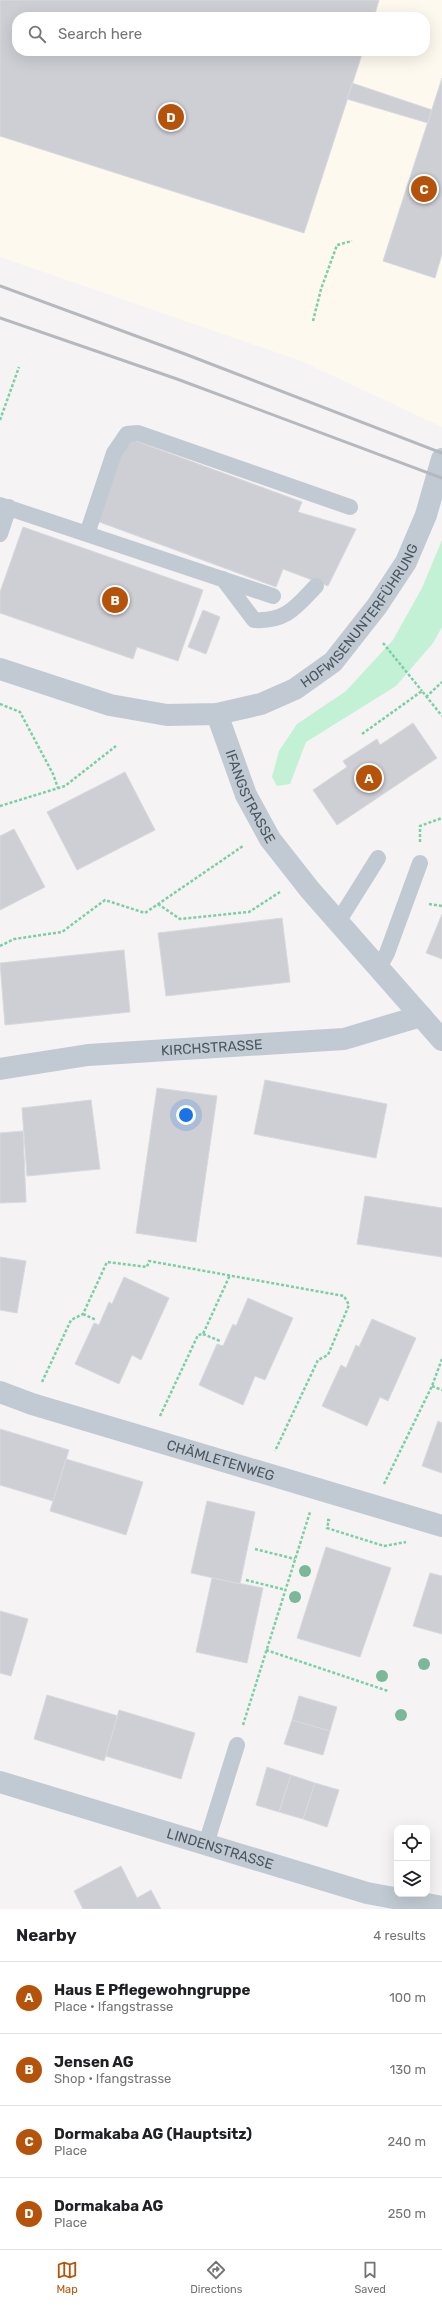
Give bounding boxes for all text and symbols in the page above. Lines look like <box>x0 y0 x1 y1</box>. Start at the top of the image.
search box <box>12 12 430 56</box>
icon: search <box>26 23 48 45</box>
text: Search here <box>58 25 142 43</box>
pin: D <box>158 102 184 132</box>
pin: C <box>411 174 437 204</box>
street label: HOFWISENUNTERFÜHRUNG <box>297 541 422 691</box>
pin: B <box>102 585 128 615</box>
street label: IFANGSTRASSE <box>221 747 279 846</box>
pin: A <box>356 763 382 793</box>
street label: KIRCHSTRASSE <box>160 1036 263 1059</box>
your location <box>176 1105 196 1125</box>
street label: CHÄMLETENWEG <box>165 1437 276 1485</box>
street label: LINDENSTRASSE <box>165 1825 275 1873</box>
map controls <box>394 1825 430 1897</box>
button: locate <box>394 1825 430 1861</box>
button: layers <box>394 1861 430 1897</box>
text: Nearby <box>16 1925 77 1945</box>
text: 4 results <box>373 1928 426 1943</box>
text: Haus E Pflegewohngruppe <box>54 1981 250 1999</box>
text: A <box>24 1990 34 2005</box>
text: 100 m <box>389 1990 426 2005</box>
text: Place · Ifangstrasse <box>54 1999 173 2014</box>
text: Jensen AG <box>54 2053 134 2071</box>
text: B <box>24 2062 34 2077</box>
text: 130 m <box>390 2062 426 2077</box>
text: Shop · Ifangstrasse <box>54 2071 171 2086</box>
text: Dormakaba AG (Hauptsitz) <box>54 2125 252 2143</box>
text: C <box>24 2134 34 2149</box>
text: 240 m <box>387 2134 426 2149</box>
text: Place <box>54 2143 87 2158</box>
text: Dormakaba AG <box>54 2197 163 2215</box>
text: D <box>24 2206 34 2221</box>
text: 250 m <box>388 2206 426 2221</box>
text: Place <box>54 2215 87 2230</box>
tab: Map <box>56 2259 78 2296</box>
tab: Directions <box>190 2259 242 2296</box>
tab: Saved <box>355 2259 386 2296</box>

